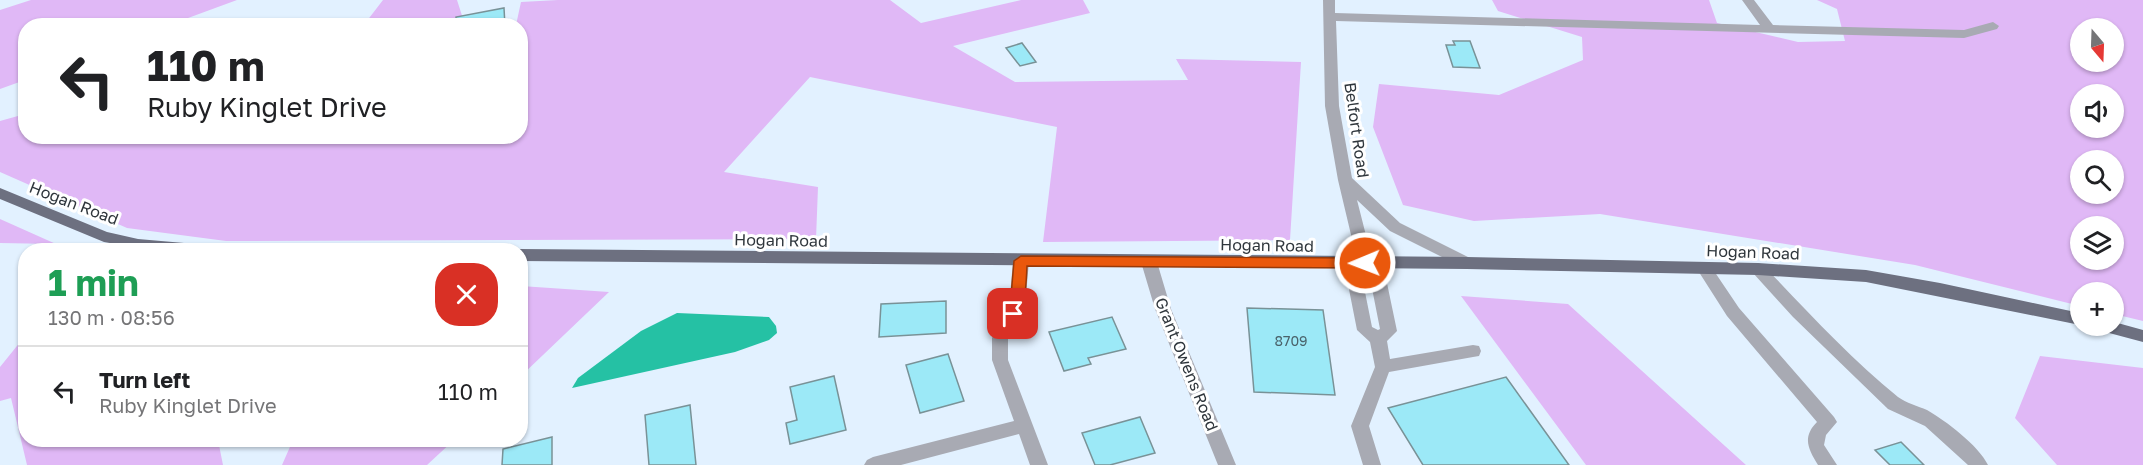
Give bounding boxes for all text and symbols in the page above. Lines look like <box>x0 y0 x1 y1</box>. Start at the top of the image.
north arrow <box>2070 18 2124 72</box>
map controls <box>2070 18 2124 336</box>
text: 110 m <box>147 40 265 90</box>
icon: left <box>48 42 126 120</box>
street label: Belfort Road <box>1340 81 1374 179</box>
button: sound <box>2070 84 2124 138</box>
text: Ruby Kinglet Drive <box>147 91 387 123</box>
button: search <box>2070 150 2124 204</box>
street label: Hogan Road <box>27 177 121 229</box>
button: layers <box>2070 216 2124 270</box>
street label: Hogan Road <box>734 229 828 251</box>
position arrow <box>1333 231 1397 295</box>
street label: Hogan Road <box>1220 234 1314 256</box>
street label: Hogan Road <box>1706 240 1800 264</box>
text: 1 min <box>48 261 139 304</box>
button: close <box>435 263 498 326</box>
button: + <box>2070 282 2124 336</box>
pin <box>987 288 1038 339</box>
street label: Grant Owens Road <box>1151 294 1223 434</box>
icon: arrive <box>996 297 1029 330</box>
text: 130 m · 08:56 <box>48 305 175 329</box>
house number: 8709 <box>1274 332 1308 349</box>
text: Turn left <box>99 366 190 393</box>
icon: left <box>48 375 81 408</box>
text: 110 m <box>438 378 498 405</box>
text: Ruby Kinglet Drive <box>99 393 277 417</box>

